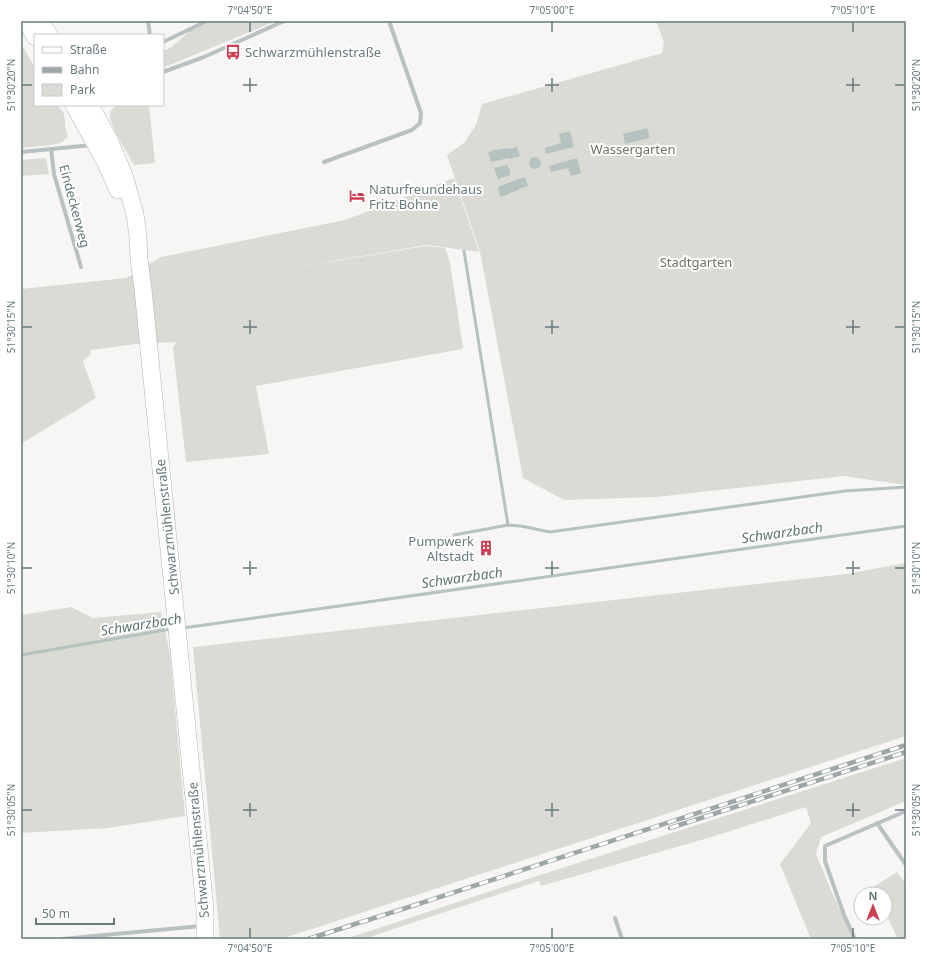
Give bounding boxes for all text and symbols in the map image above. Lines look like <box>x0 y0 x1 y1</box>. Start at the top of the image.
text: 7°04'50"E <box>228 3 272 17</box>
text: 7°05'00"E <box>530 3 574 17</box>
text: 7°05'10"E <box>831 3 875 17</box>
legend <box>34 34 164 106</box>
text: Straße <box>70 41 107 58</box>
bus stop icon: Schwarzmühlenstraße <box>224 43 242 61</box>
place label: Schwarzmühlenstraße <box>245 43 381 61</box>
text: 51°30'20"N <box>4 59 18 111</box>
text: 51°30'20"N <box>909 59 923 111</box>
text: Bahn <box>70 61 99 78</box>
text: Park <box>70 81 96 98</box>
park label: Wassergarten <box>591 140 675 158</box>
street label: Eindeckerweg <box>55 162 95 250</box>
place label: Naturfreundehaus Fritz Bohne <box>369 180 482 213</box>
hotel icon: Naturfreundehaus Fritz Bohne <box>348 187 366 205</box>
park label: Stadtgarten <box>660 253 732 271</box>
text: 51°30'15"N <box>4 301 18 353</box>
text: 51°30'15"N <box>909 301 923 353</box>
street label: Schwarzmühlenstraße <box>151 458 183 596</box>
water label: Schwarzbach <box>740 517 824 547</box>
place label: Pumpwerk Altstadt <box>408 532 474 565</box>
building icon: Pumpwerk Altstadt <box>477 539 495 557</box>
text: 51°30'10"N <box>4 542 18 594</box>
text: 51°30'10"N <box>909 542 923 594</box>
water label: Schwarzbach <box>420 562 504 592</box>
water label: Schwarzbach <box>99 608 183 640</box>
street label: Schwarzmühlenstraße <box>183 781 213 919</box>
text: 51°30'05"N <box>4 784 18 836</box>
text: 51°30'05"N <box>909 784 923 836</box>
north arrow <box>853 886 893 926</box>
text: N <box>869 888 877 903</box>
scale bar <box>36 900 114 926</box>
text: 50 m <box>42 905 70 922</box>
text: 7°04'50"E <box>228 941 272 955</box>
text: 7°05'00"E <box>530 941 574 955</box>
text: 7°05'10"E <box>831 941 875 955</box>

